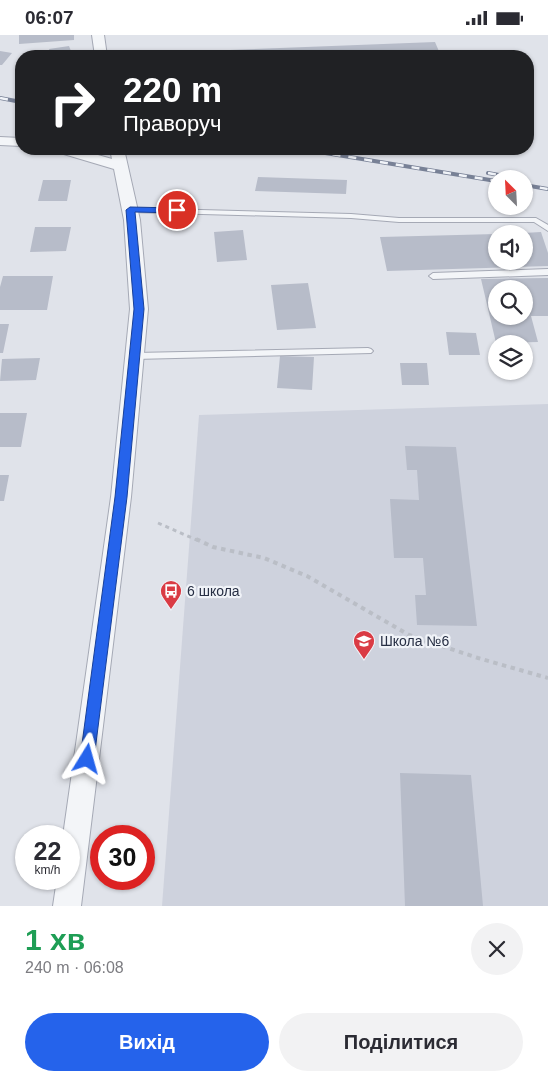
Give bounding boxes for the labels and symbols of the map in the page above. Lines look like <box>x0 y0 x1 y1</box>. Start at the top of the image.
north arrow <box>488 170 532 215</box>
pin <box>156 189 198 231</box>
bus stop icon: 6 школа <box>159 579 183 610</box>
place label: 6 школа <box>187 583 240 599</box>
school or university icon: Школа №6 <box>352 629 376 660</box>
place label: Школа №6 <box>380 633 449 649</box>
position arrow <box>60 732 112 784</box>
speed limit sign: 30 <box>90 825 155 890</box>

